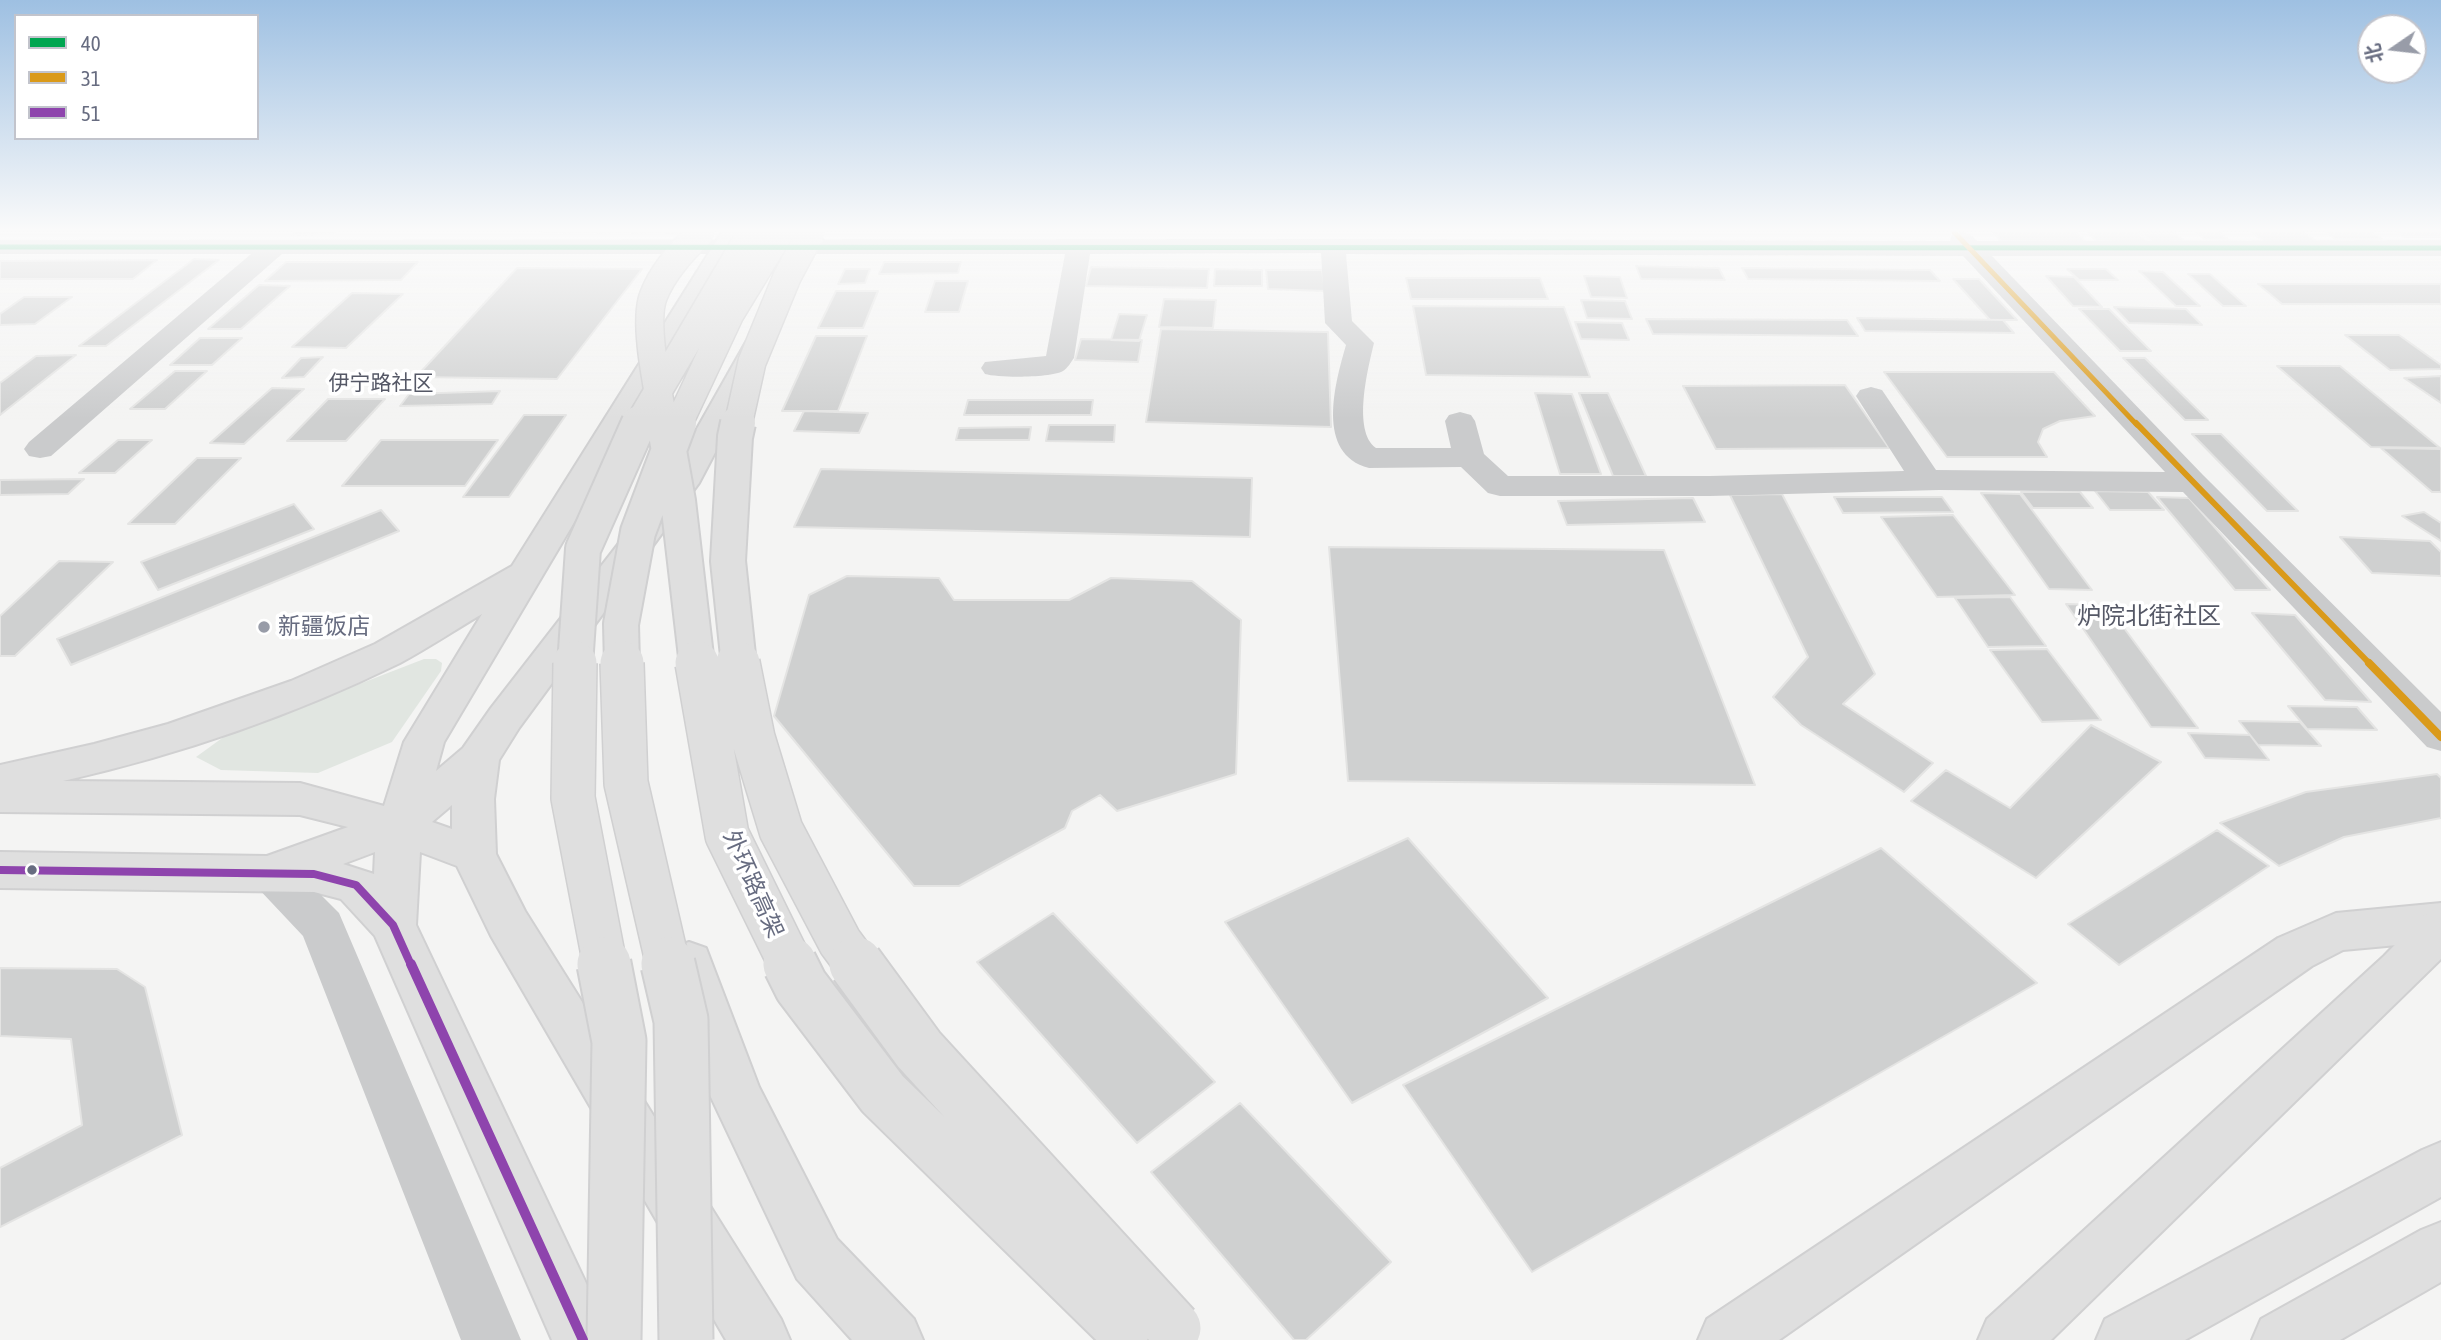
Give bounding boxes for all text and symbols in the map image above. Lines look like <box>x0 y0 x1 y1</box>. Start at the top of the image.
legend <box>14 14 259 140</box>
north arrow <box>2357 14 2427 84</box>
text: 40 <box>81 31 101 55</box>
text: 北 <box>2361 42 2387 65</box>
text: 31 <box>81 66 101 90</box>
text: 51 <box>81 101 101 125</box>
district label: 伊宁路社区 <box>329 370 433 396</box>
district label: 炉院北街社区 <box>2077 602 2221 630</box>
place label: 新疆饭店 <box>278 613 370 641</box>
marker: 新疆饭店 <box>256 619 272 635</box>
street label: 外环路高架 <box>717 826 789 942</box>
unlabelled marker <box>25 863 39 877</box>

